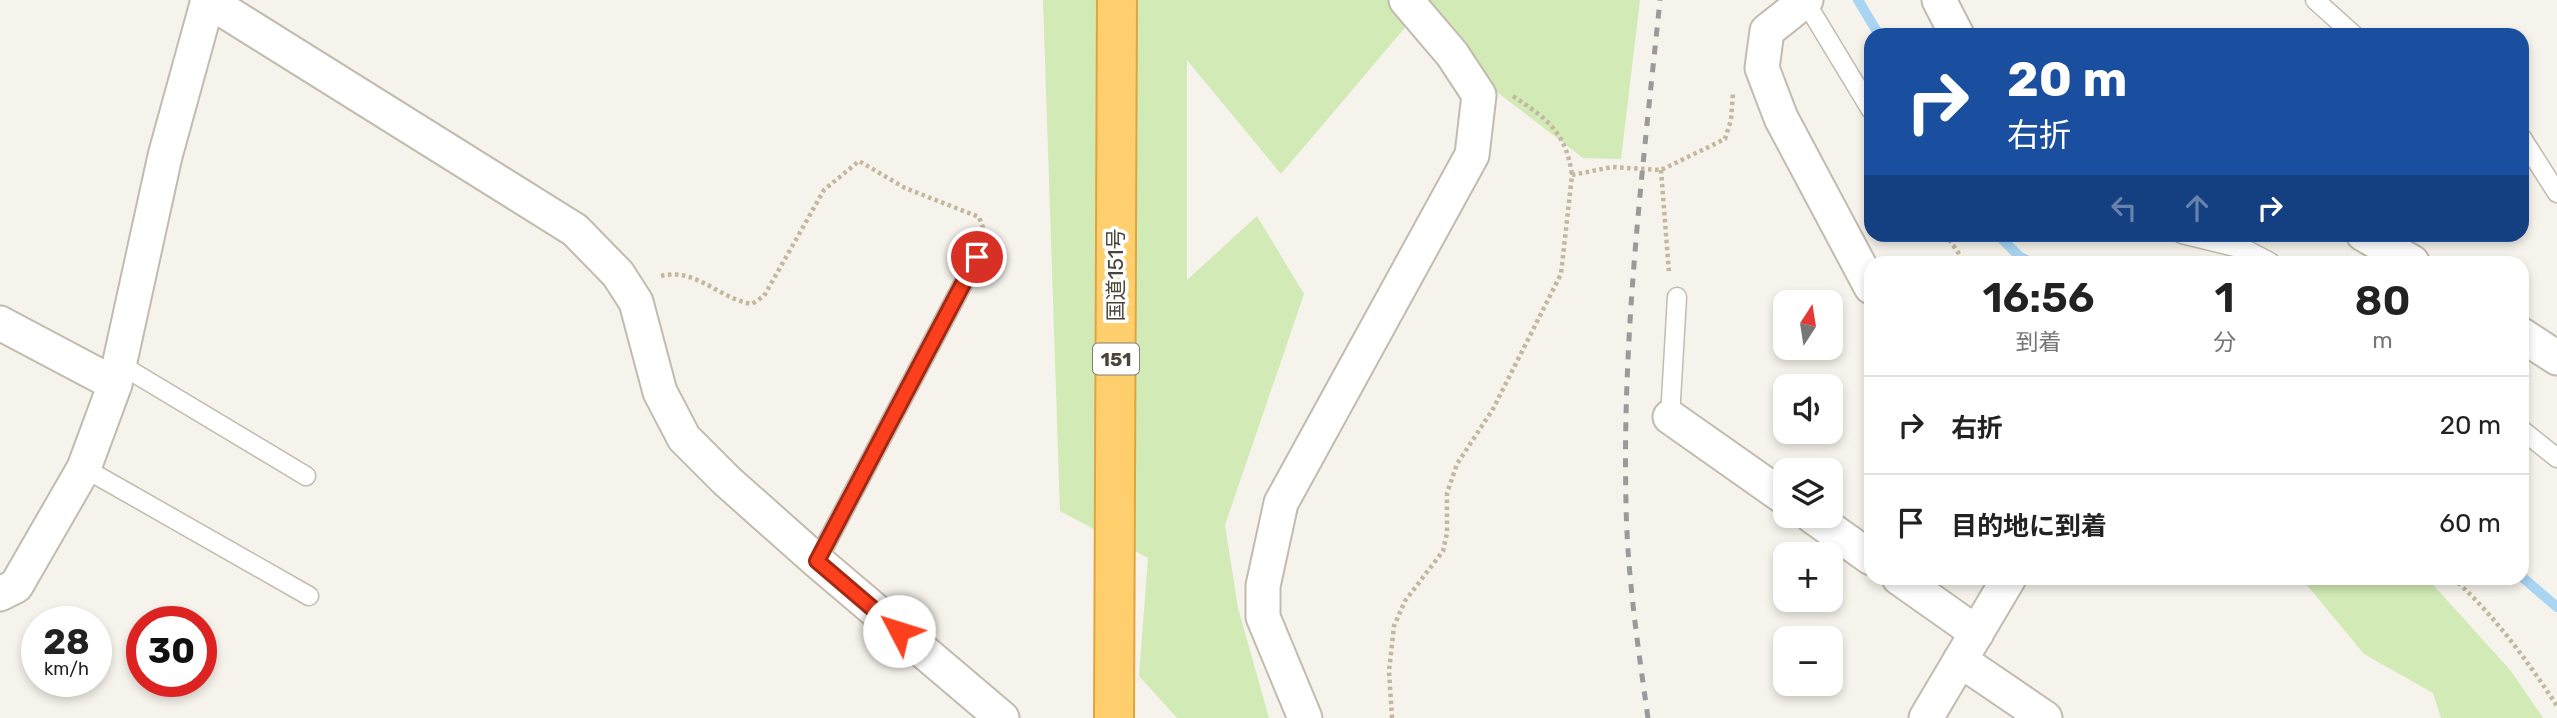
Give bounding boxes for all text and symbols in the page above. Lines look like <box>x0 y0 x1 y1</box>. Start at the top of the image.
text: 20 m <box>2007 50 2128 108</box>
icon: right <box>1892 56 1983 147</box>
text: 右折 <box>2007 116 2071 154</box>
icon: left <box>2105 189 2143 227</box>
icon: ahead <box>2178 189 2216 227</box>
icon: right <box>2251 189 2289 227</box>
pin <box>947 227 1007 287</box>
street label: 国道151号 <box>1103 228 1128 322</box>
icon: arrive <box>958 238 996 276</box>
text: 16:56 <box>1982 273 2095 323</box>
text: 1 <box>2214 273 2235 323</box>
text: 80 <box>2355 276 2411 326</box>
north arrow <box>1773 290 1843 360</box>
map controls <box>1773 290 1843 696</box>
text: m <box>2372 326 2393 354</box>
text: 到着 <box>2016 328 2062 356</box>
text: 分 <box>2213 328 2236 356</box>
road number: 151 <box>1093 344 1139 374</box>
button: sound <box>1773 374 1843 444</box>
icon: right <box>1892 406 1930 444</box>
text: 20 m <box>2440 410 2501 441</box>
text: 右折 <box>1951 413 2003 444</box>
button: layers <box>1773 458 1843 528</box>
icon: arrive <box>1892 504 1930 542</box>
text: 60 m <box>2439 508 2501 539</box>
text: 目的地に到着 <box>1951 511 2107 542</box>
button: + <box>1773 542 1843 612</box>
position arrow <box>862 594 936 668</box>
speed limit sign: 30 <box>126 606 217 697</box>
text: 28 <box>43 621 90 663</box>
button: − <box>1773 626 1843 696</box>
text: km/h <box>44 658 89 680</box>

